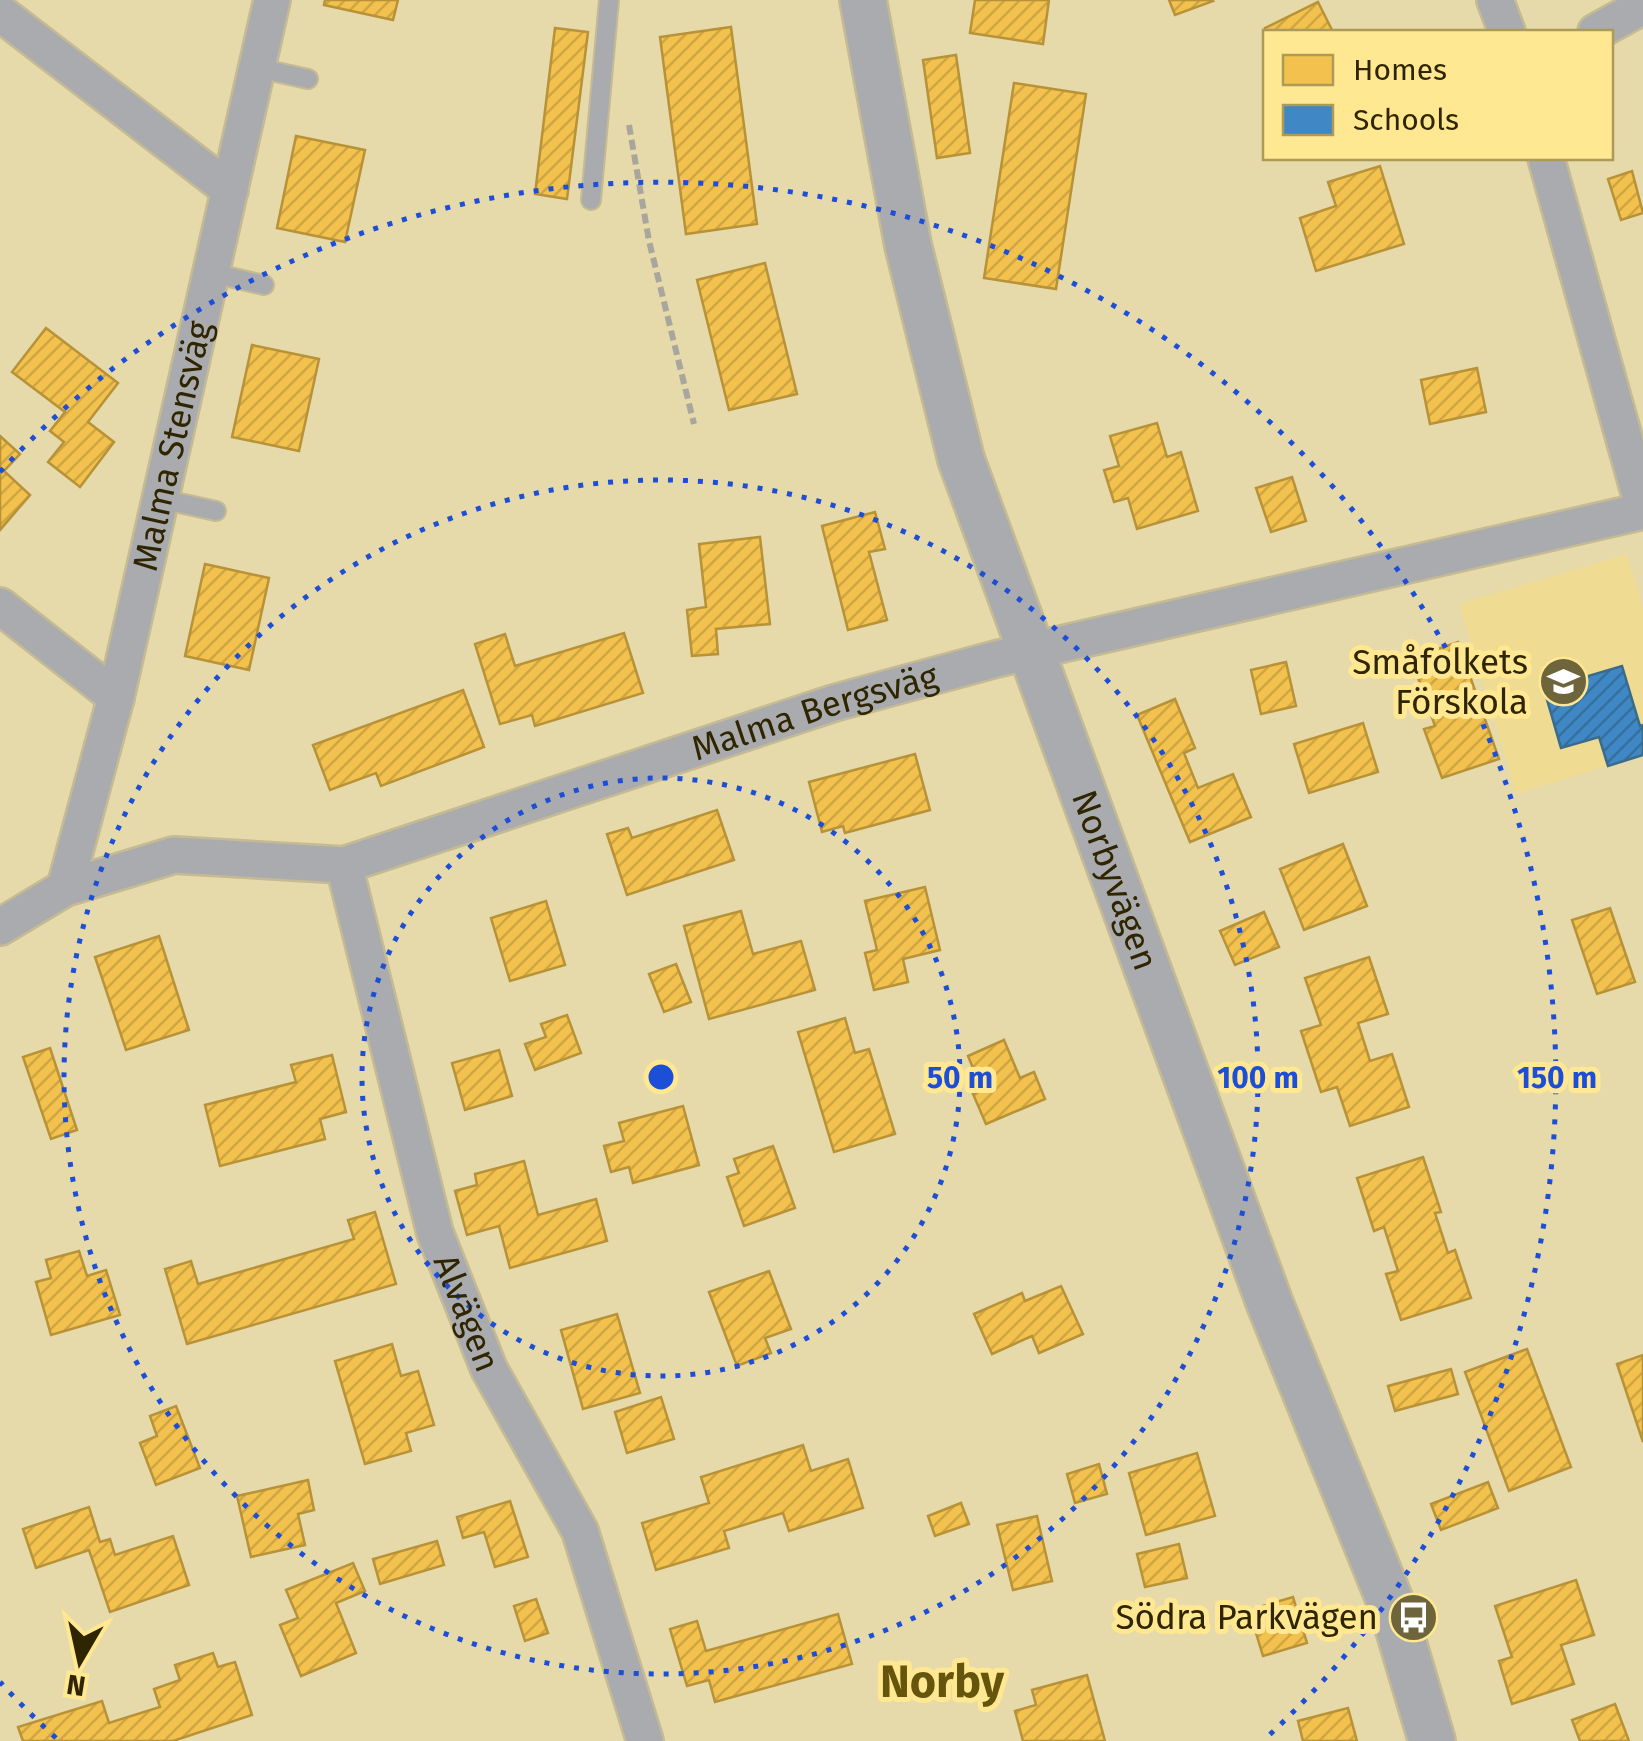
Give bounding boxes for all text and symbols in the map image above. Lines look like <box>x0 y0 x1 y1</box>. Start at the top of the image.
legend <box>1263 30 1613 160</box>
text: Homes <box>1353 52 1447 88</box>
text: Schools <box>1353 102 1459 138</box>
street label: Malma Stensväg <box>124 316 221 575</box>
place label: Småfolkets Förskola <box>1352 641 1528 723</box>
street label: Malma Bergsväg <box>686 655 943 770</box>
school or university icon: Småfolkets Förskola <box>1537 656 1589 708</box>
street label: Norbyvägen <box>1063 784 1167 976</box>
centre of rings <box>643 1059 679 1095</box>
text: 50 m <box>927 1060 993 1096</box>
text: 100 m <box>1217 1060 1299 1096</box>
text: 150 m <box>1517 1060 1597 1096</box>
street label: Alvägen <box>425 1248 509 1378</box>
bus stop icon: Södra Parkvägen <box>1387 1591 1439 1643</box>
place label: Södra Parkvägen <box>1115 1596 1378 1638</box>
north arrow <box>30 1611 130 1711</box>
district label: Norby <box>880 1655 1005 1709</box>
text: N <box>64 1667 88 1703</box>

